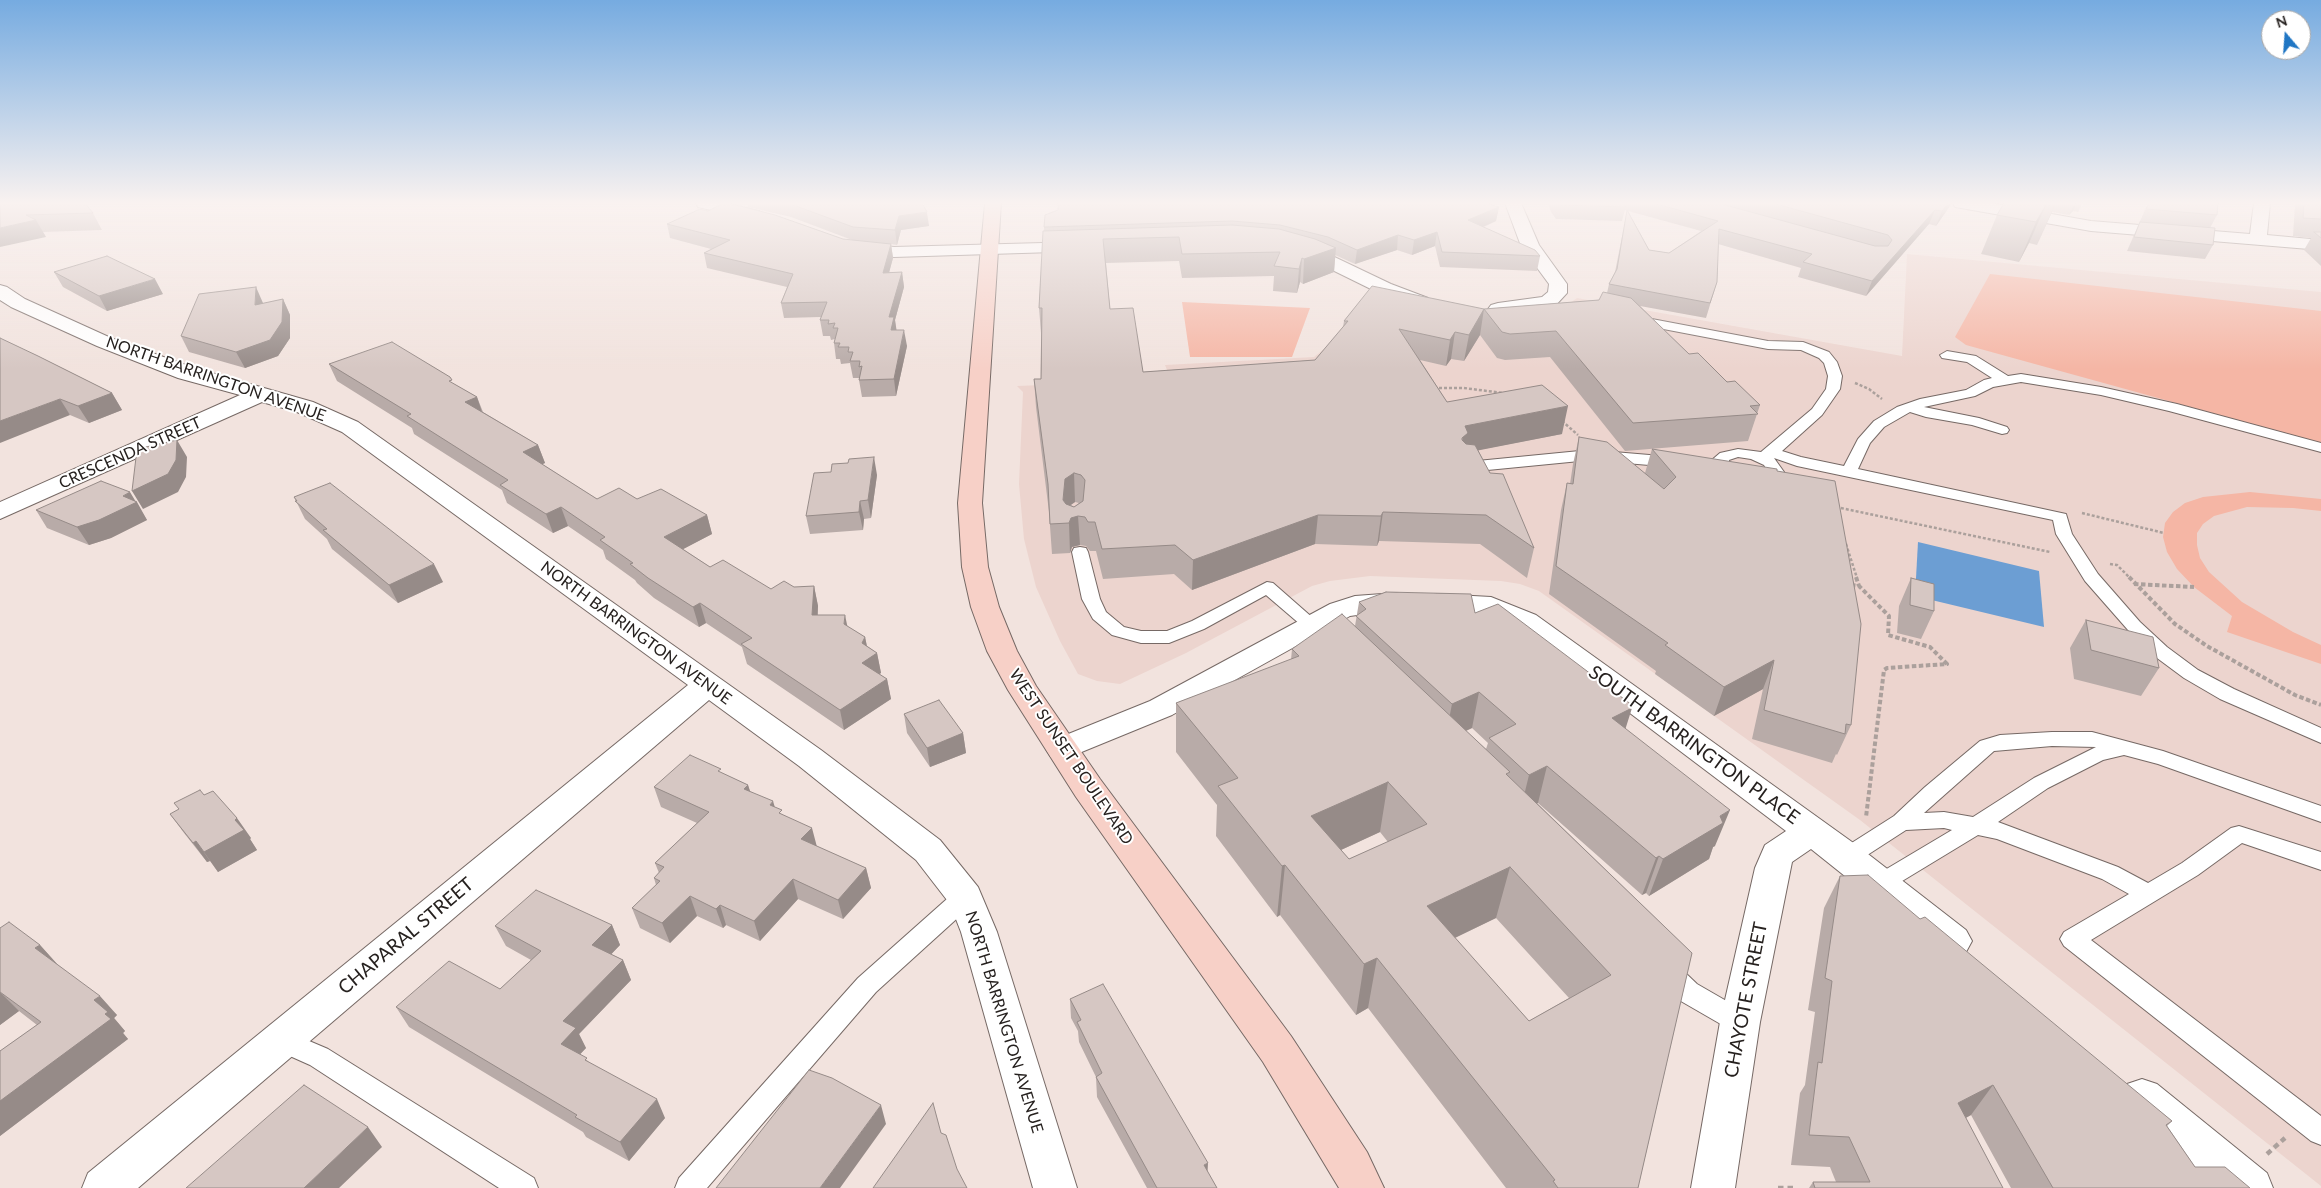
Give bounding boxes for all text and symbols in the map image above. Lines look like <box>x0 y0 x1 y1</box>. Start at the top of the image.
north arrow <box>2261 10 2311 60</box>
text: N <box>2274 11 2289 31</box>
street label: NORTH BARRINGTON AVENUE <box>104 332 328 426</box>
street label: CRESCENDA STREET <box>56 413 204 493</box>
street label: NORTH BARRINGTON AVENUE <box>537 557 735 709</box>
street label: SOUTH BARRINGTON PLACE <box>1584 661 1804 829</box>
street label: WEST SUNSET BOULEVARD <box>1005 666 1137 848</box>
street label: CHAPARAL STREET <box>334 873 478 999</box>
street label: NORTH BARRINGTON AVENUE <box>961 909 1047 1135</box>
street label: CHAYOTE STREET <box>1720 920 1772 1080</box>

